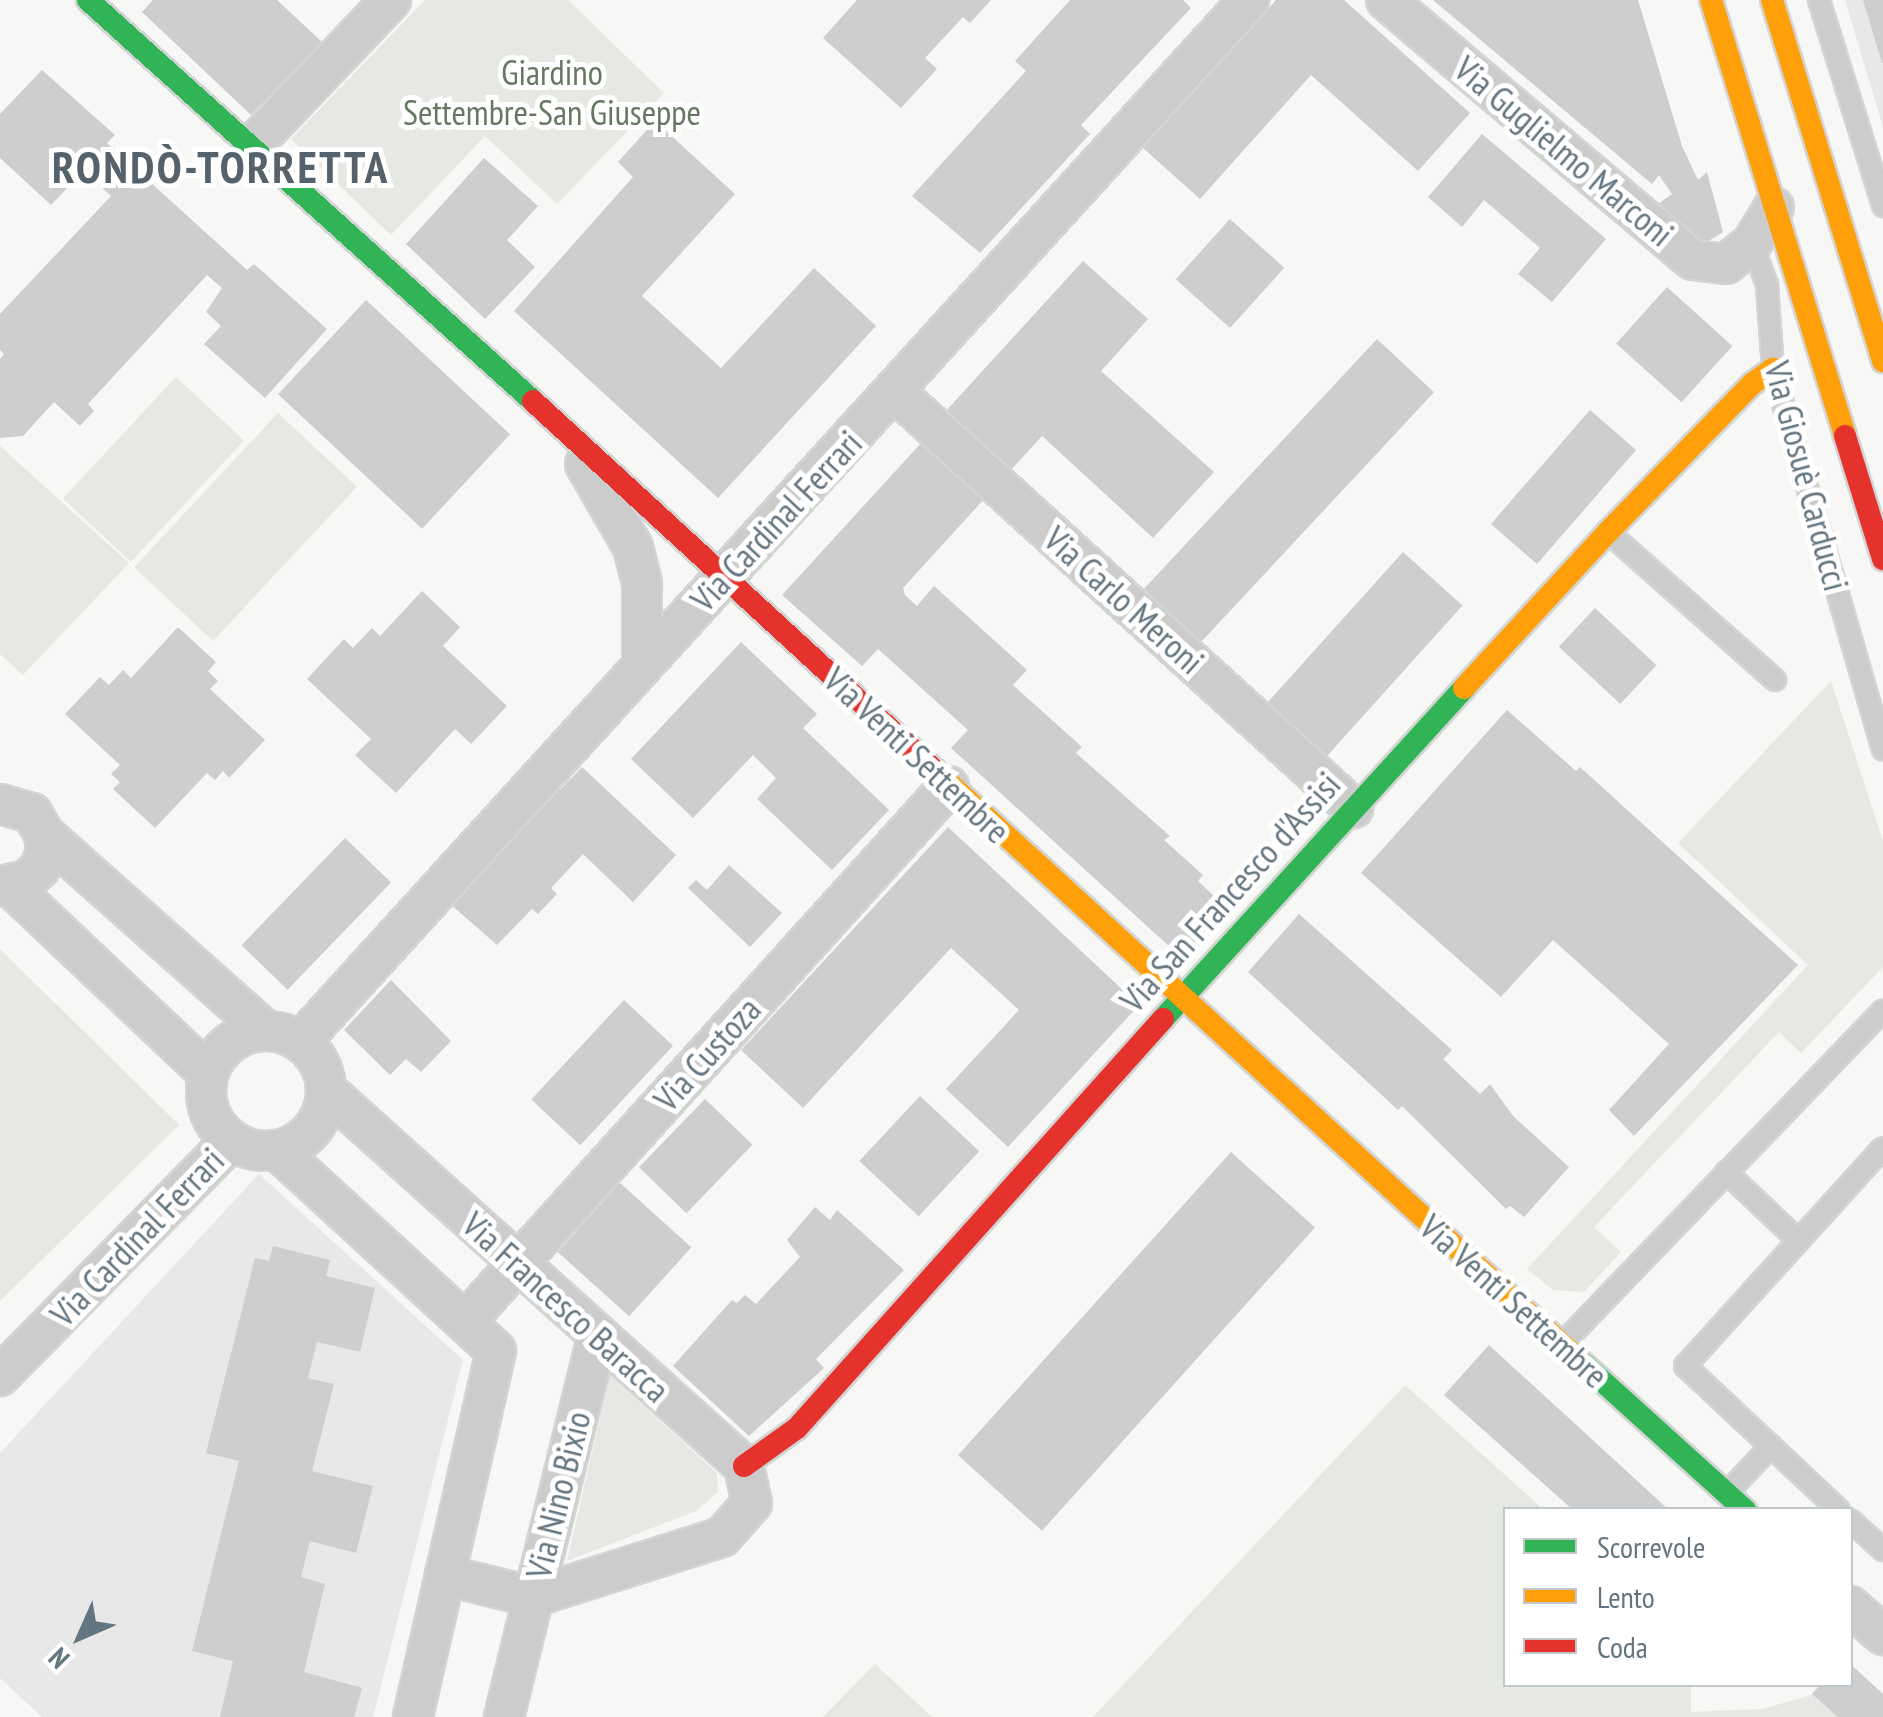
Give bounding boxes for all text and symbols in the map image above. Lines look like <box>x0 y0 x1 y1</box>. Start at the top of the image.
street label: Via Guglielmo Marconi <box>1446 47 1682 255</box>
park label: Giardino Settembre-San Giuseppe <box>403 51 701 133</box>
district label: RONDÒ-TORRETTA <box>52 140 390 194</box>
street label: Via Giosuè Carducci <box>1756 357 1858 595</box>
street label: Via Cardinal Ferrari <box>682 422 870 620</box>
street label: Via Carlo Meroni <box>1036 518 1212 682</box>
street label: Via Venti Settembre <box>815 658 1019 852</box>
street label: Via San Francesco d'Assisi <box>1111 763 1349 1021</box>
street label: Via Custoza <box>645 989 769 1119</box>
street label: Via Cardinal Ferrari <box>42 1139 232 1335</box>
street label: Via Francesco Baracca <box>454 1203 678 1411</box>
street label: Via Venti Settembre <box>1411 1205 1617 1397</box>
street label: Via Nino Bixio <box>517 1407 599 1583</box>
legend <box>1503 1507 1853 1687</box>
text: Scorrevole <box>1597 1527 1705 1566</box>
text: Lento <box>1597 1577 1655 1616</box>
north arrow <box>30 1587 130 1687</box>
text: Coda <box>1597 1627 1648 1666</box>
text: N <box>40 1640 77 1677</box>

